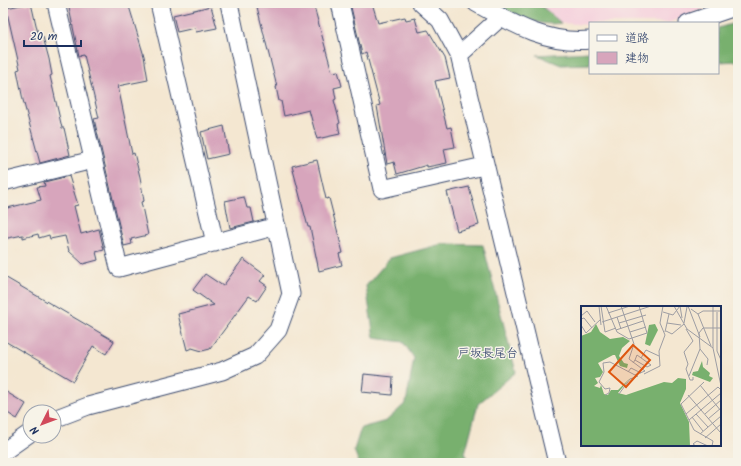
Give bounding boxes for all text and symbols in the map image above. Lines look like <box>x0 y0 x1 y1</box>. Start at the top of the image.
scale bar <box>24 22 81 48</box>
legend <box>589 22 719 74</box>
text: 20 m <box>30 27 58 46</box>
text: 道路 <box>625 29 649 48</box>
text: 建物 <box>625 49 649 68</box>
inset map <box>581 306 721 446</box>
district label: 戸坂長尾台 <box>458 344 518 363</box>
north arrow <box>22 404 62 444</box>
text: N <box>26 421 44 439</box>

